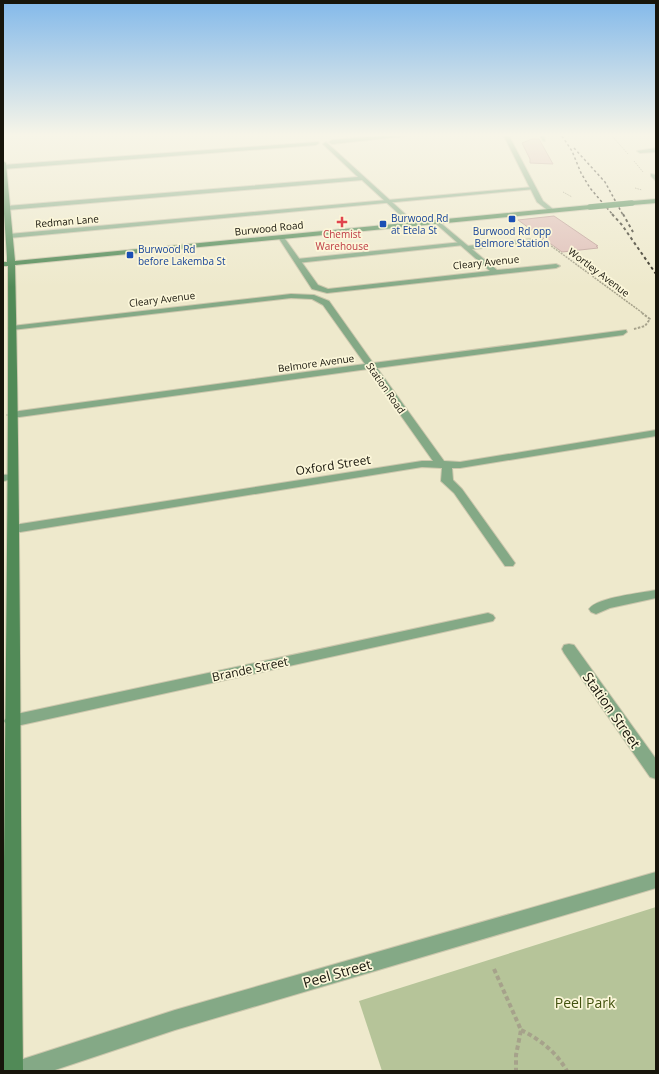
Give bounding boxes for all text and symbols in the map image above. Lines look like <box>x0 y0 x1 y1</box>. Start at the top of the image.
street label: Redman Lane <box>35 211 100 231</box>
place label: Burwood Rd at Etela St <box>391 211 448 237</box>
marker: Burwood Rd opp Belmore Station <box>507 214 517 224</box>
street label: Burwood Road <box>234 217 304 239</box>
marker: Chemist Warehouse <box>337 217 347 227</box>
marker: Burwood Rd at Etela St <box>378 219 388 229</box>
place label: Burwood Rd opp Belmore Station <box>473 224 551 250</box>
place label: Chemist Warehouse <box>315 227 369 253</box>
place label: Burwood Rd before Lakemba St <box>138 242 226 268</box>
street label: Wortley Avenue <box>565 244 633 300</box>
marker: Burwood Rd before Lakemba St <box>125 250 135 260</box>
street label: Cleary Avenue <box>452 252 520 272</box>
street label: Cleary Avenue <box>128 288 196 310</box>
street label: Belmore Avenue <box>277 351 355 375</box>
street label: Station Road <box>363 360 409 416</box>
street label: Oxford Street <box>294 451 372 479</box>
street label: Brande Street <box>210 653 290 685</box>
street label: Station Street <box>579 668 645 752</box>
street label: Peel Street <box>301 954 373 992</box>
park label: Peel Park <box>555 993 616 1012</box>

